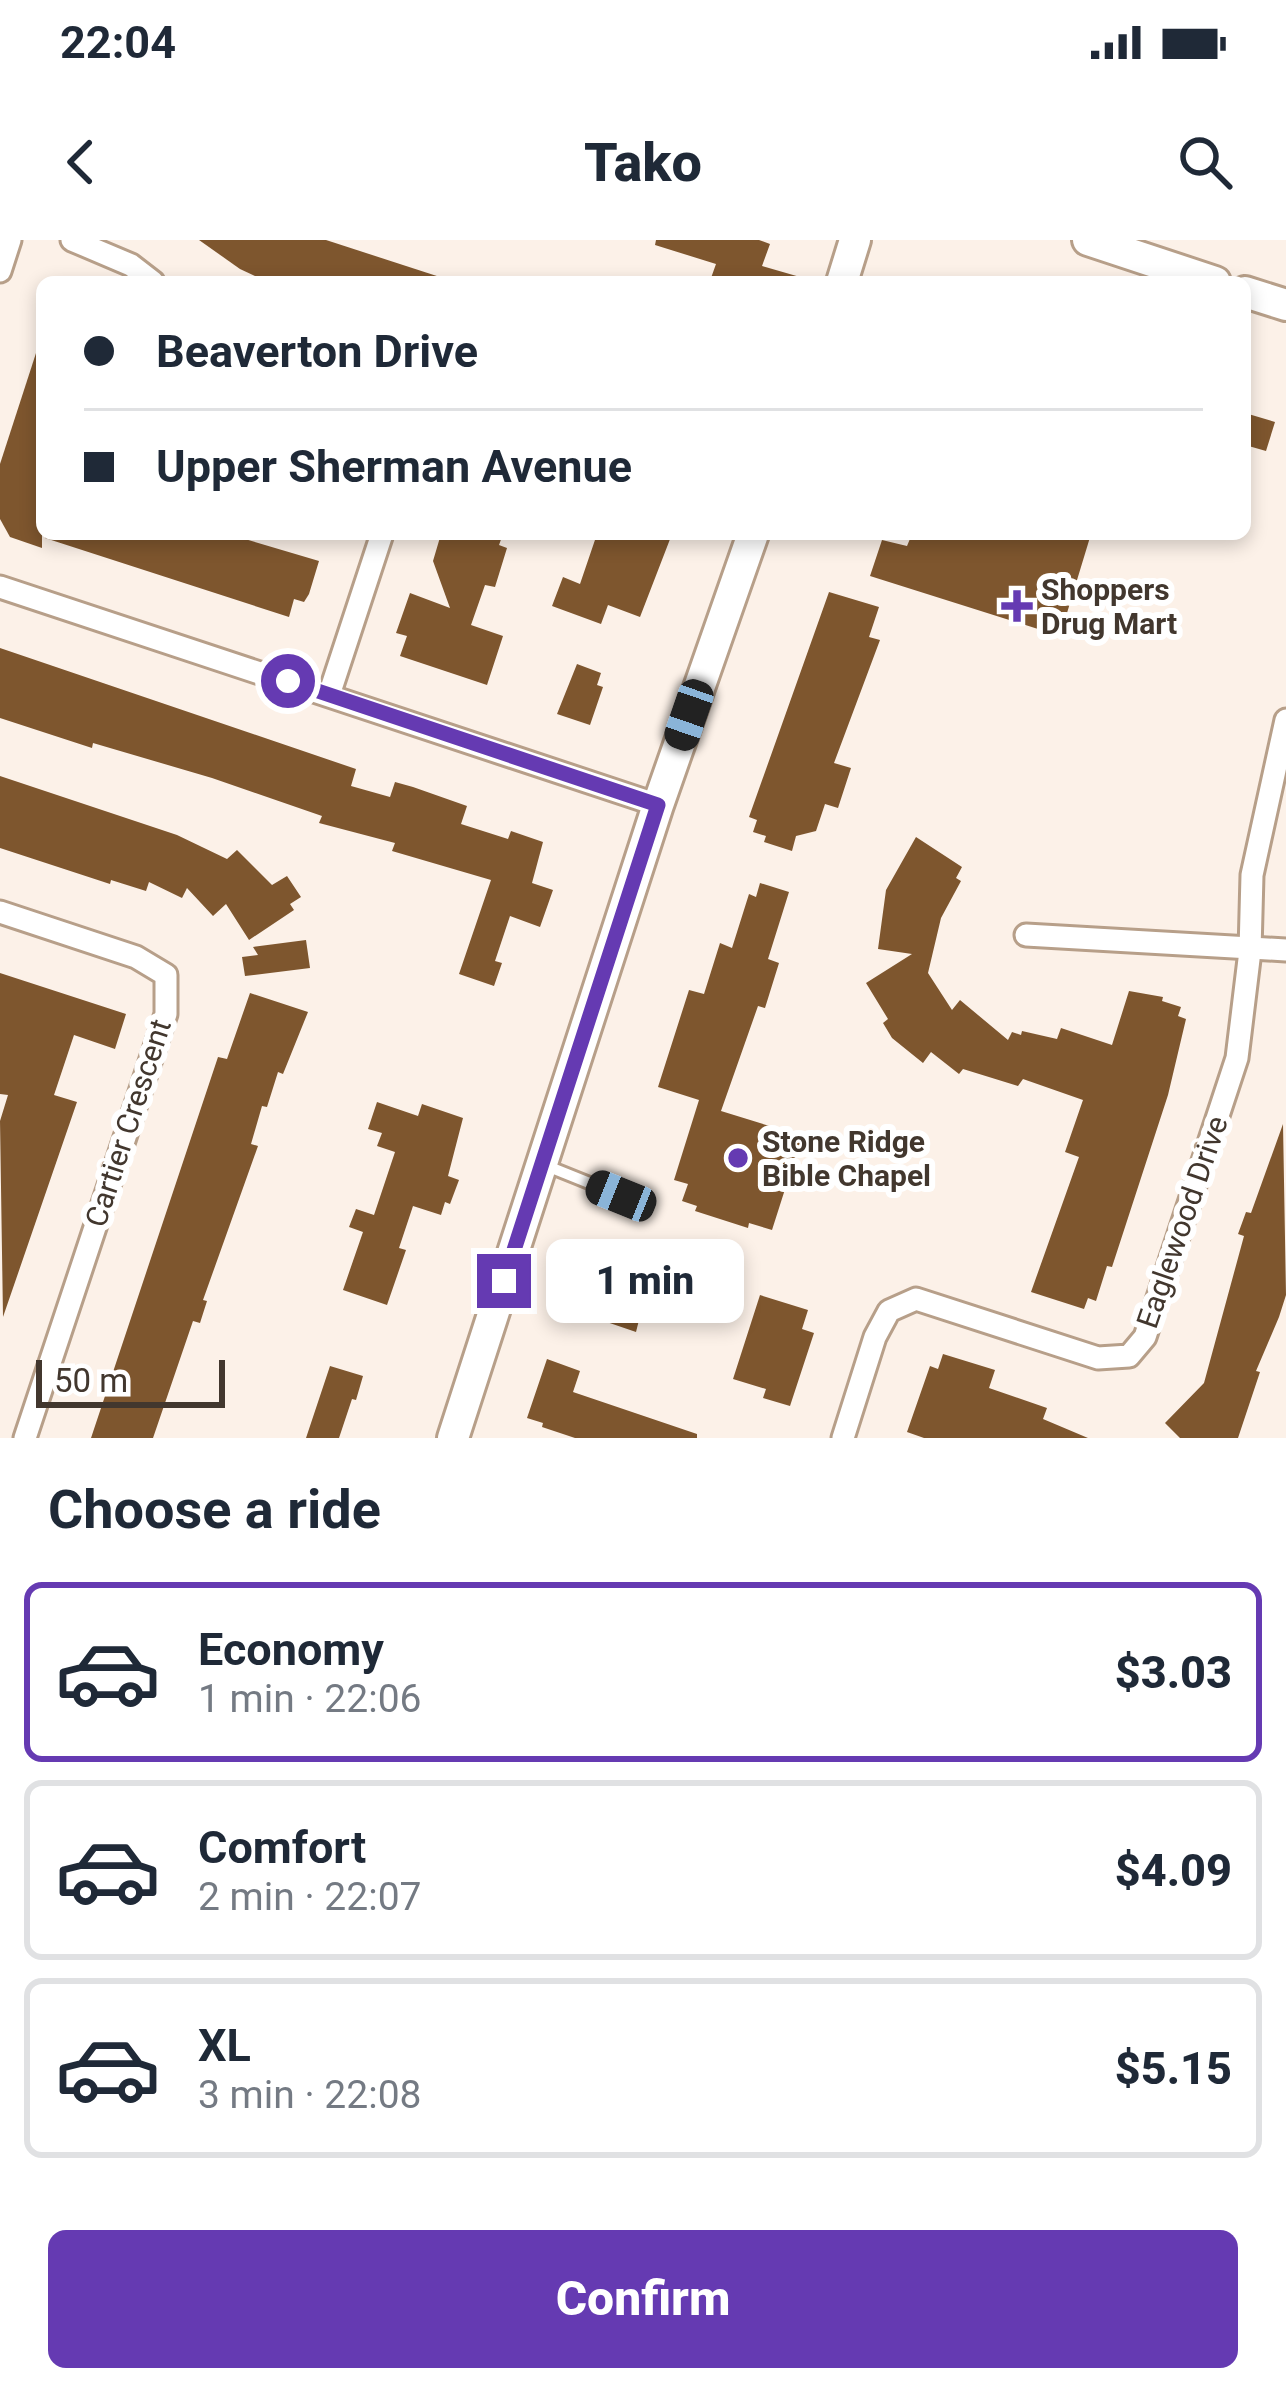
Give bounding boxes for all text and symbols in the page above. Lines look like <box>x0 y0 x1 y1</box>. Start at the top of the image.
text: 22:04 <box>60 16 176 69</box>
icon: back <box>48 129 114 195</box>
icon: search <box>1172 129 1238 195</box>
text: Tako <box>584 131 702 194</box>
text: Beaverton Drive <box>156 325 478 378</box>
text: Upper Sherman Avenue <box>156 440 632 493</box>
place label: Shoppers Drug Mart <box>1041 572 1177 641</box>
marker: Shoppers Drug Mart <box>1004 593 1030 619</box>
route start <box>261 654 315 708</box>
car <box>660 675 718 755</box>
street label: Cartier Crescent <box>78 1015 178 1231</box>
street label: Eaglewood Drive <box>1129 1111 1235 1333</box>
place label: Stone Ridge Bible Chapel <box>762 1124 931 1193</box>
marker: Stone Ridge Bible Chapel <box>725 1145 751 1171</box>
car <box>581 1166 661 1226</box>
callout: 1 min <box>546 1239 744 1323</box>
route end <box>477 1254 531 1308</box>
text: 1 min <box>596 1258 694 1304</box>
scale bar <box>36 1354 225 1407</box>
text: 50 m <box>54 1361 128 1400</box>
text: Choose a ride <box>48 1478 381 1541</box>
icon: car <box>54 1618 162 1726</box>
text: Economy <box>198 1623 384 1676</box>
text: $3.03 <box>1115 1646 1232 1699</box>
text: 1 min · 22:06 <box>198 1676 421 1722</box>
icon: car <box>54 1816 162 1924</box>
text: Comfort <box>198 1821 366 1874</box>
text: $4.09 <box>1115 1844 1232 1897</box>
text: 2 min · 22:07 <box>198 1874 421 1920</box>
icon: car <box>54 2014 162 2122</box>
text: XL <box>198 2019 251 2072</box>
text: $5.15 <box>1115 2042 1232 2095</box>
text: 3 min · 22:08 <box>198 2072 421 2118</box>
button: Confirm <box>48 2230 1238 2368</box>

